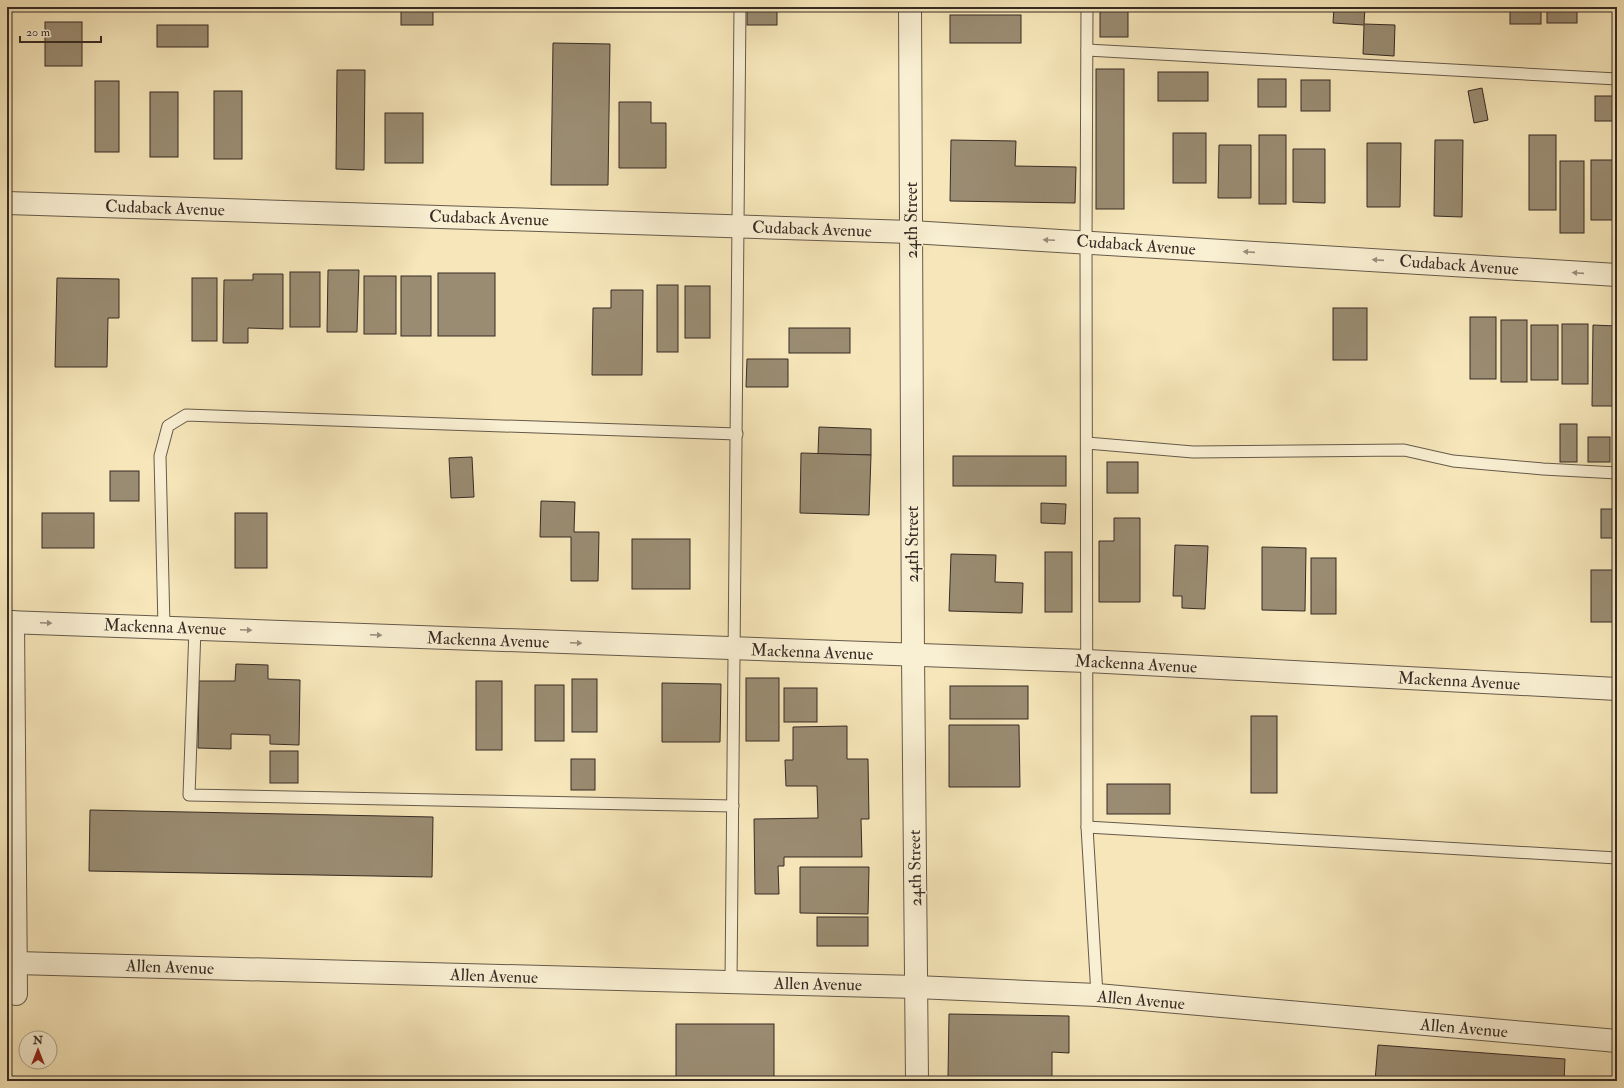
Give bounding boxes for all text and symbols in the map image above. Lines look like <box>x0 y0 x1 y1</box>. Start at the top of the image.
scale bar <box>20 18 101 44</box>
text: 20 m <box>26 25 51 40</box>
street label: 24th Street <box>901 181 922 258</box>
street label: Cudaback Avenue <box>105 195 225 221</box>
street label: Cudaback Avenue <box>429 205 549 231</box>
street label: Cudaback Avenue <box>752 216 872 242</box>
street label: Cudaback Avenue <box>1076 230 1196 260</box>
one-way arrow <box>1042 237 1055 243</box>
one-way arrow <box>1243 249 1255 256</box>
street label: Cudaback Avenue <box>1399 250 1519 280</box>
one-way arrow <box>1372 257 1384 264</box>
one-way arrow <box>1572 269 1584 276</box>
street label: 24th Street <box>902 505 923 582</box>
street label: Mackenna Avenue <box>103 614 227 640</box>
one-way arrow <box>40 620 53 626</box>
one-way arrow <box>240 627 252 634</box>
street label: Mackenna Avenue <box>426 627 550 653</box>
one-way arrow <box>370 632 382 639</box>
street label: Mackenna Avenue <box>750 639 874 665</box>
one-way arrow <box>570 640 583 646</box>
street label: Mackenna Avenue <box>1074 650 1198 678</box>
street label: Mackenna Avenue <box>1397 667 1521 695</box>
street label: 24th Street <box>904 829 926 907</box>
street label: Allen Avenue <box>125 955 214 979</box>
street label: Allen Avenue <box>449 964 538 988</box>
street label: Allen Avenue <box>773 973 862 995</box>
street label: Allen Avenue <box>1095 986 1186 1014</box>
street label: Allen Avenue <box>1418 1014 1509 1042</box>
north arrow <box>18 1030 58 1070</box>
text: N <box>32 1034 44 1047</box>

